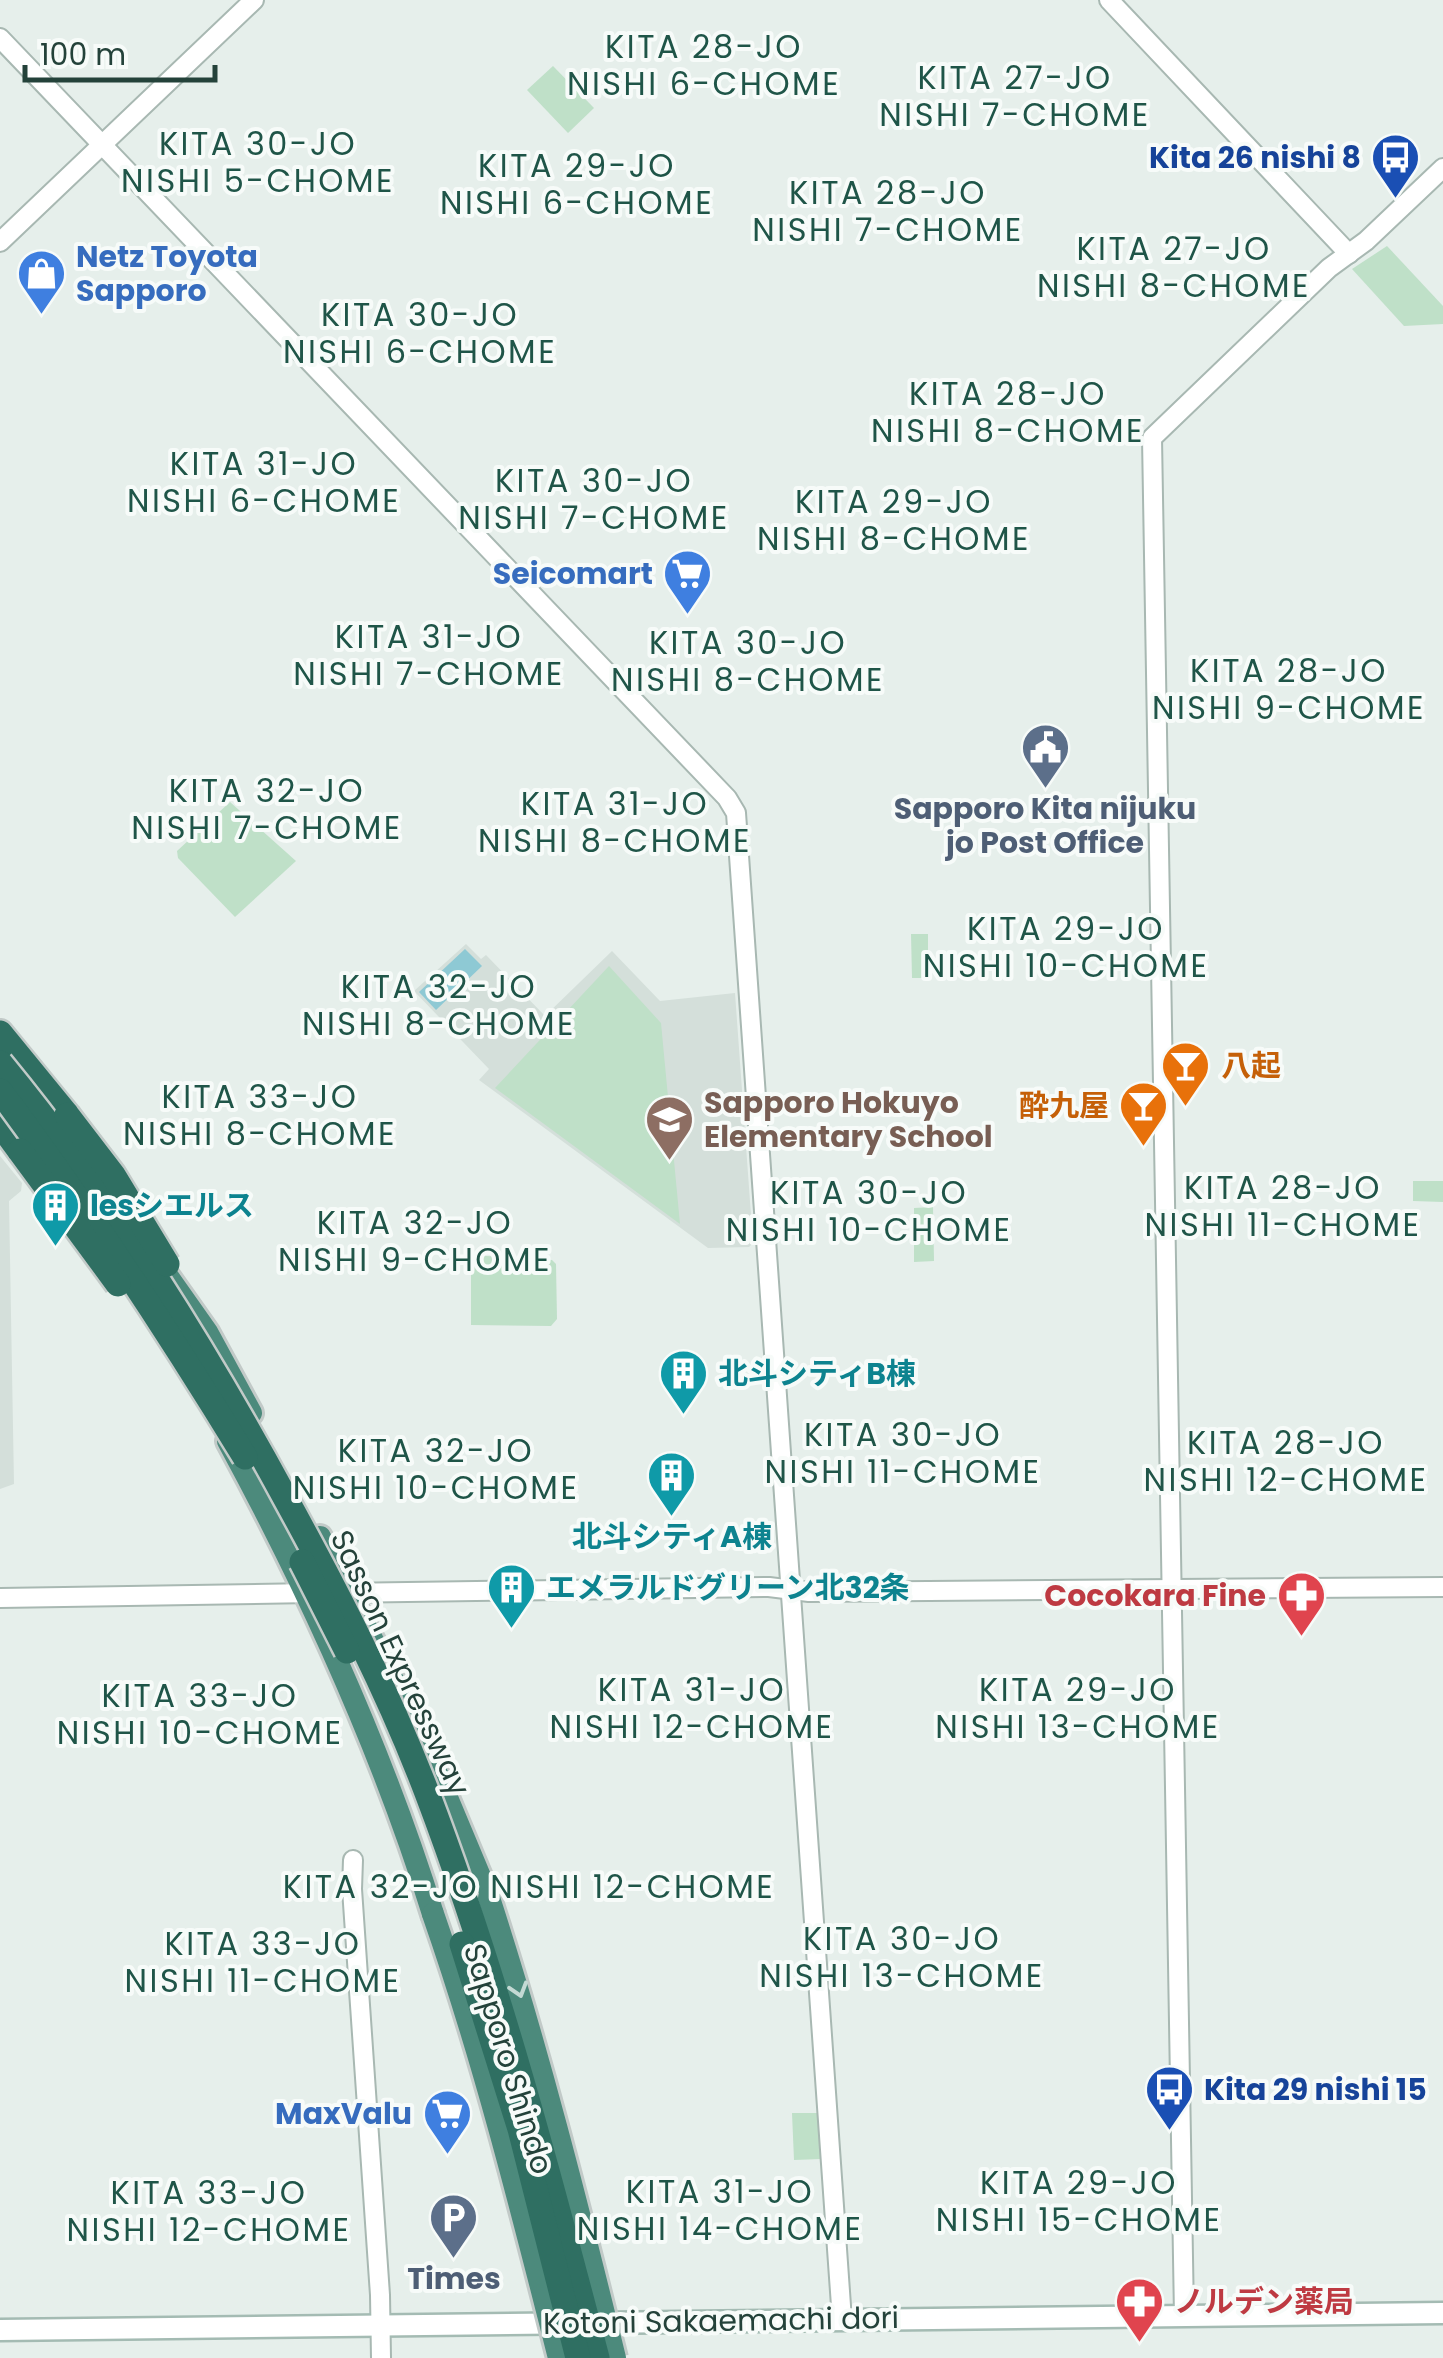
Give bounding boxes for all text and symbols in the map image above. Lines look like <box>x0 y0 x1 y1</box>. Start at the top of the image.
scale bar <box>25 20 215 82</box>
district label: KITA 28-JO NISHI 6-CHOME <box>567 24 841 106</box>
text: 100 m <box>40 33 126 76</box>
district label: KITA 27-JO NISHI 7-CHOME <box>879 55 1151 137</box>
district label: KITA 30-JO NISHI 5-CHOME <box>121 121 395 203</box>
bus stop icon: Kita 26 nishi 8 <box>1370 132 1422 200</box>
place label: Kita 26 nishi 8 <box>1149 136 1361 179</box>
district label: KITA 29-JO NISHI 6-CHOME <box>440 143 714 225</box>
district label: KITA 28-JO NISHI 7-CHOME <box>752 170 1024 252</box>
district label: KITA 27-JO NISHI 8-CHOME <box>1037 226 1311 308</box>
place label: Netz Toyota Sapporo <box>76 235 258 312</box>
shop icon: Netz Toyota Sapporo <box>15 248 67 316</box>
district label: KITA 30-JO NISHI 6-CHOME <box>283 292 557 374</box>
district label: KITA 28-JO NISHI 8-CHOME <box>871 371 1145 453</box>
district label: KITA 31-JO NISHI 6-CHOME <box>127 441 401 523</box>
district label: KITA 30-JO NISHI 7-CHOME <box>458 458 730 540</box>
district label: KITA 29-JO NISHI 8-CHOME <box>757 479 1031 561</box>
supermarket icon: Seicomart <box>662 548 714 616</box>
place label: Seicomart <box>493 552 653 595</box>
district label: KITA 31-JO NISHI 7-CHOME <box>293 614 565 696</box>
district label: KITA 30-JO NISHI 8-CHOME <box>611 620 885 702</box>
district label: KITA 28-JO NISHI 9-CHOME <box>1152 648 1426 730</box>
public building icon: Sapporo Kita nijuku jo Post Office <box>1019 722 1071 790</box>
district label: KITA 32-JO NISHI 7-CHOME <box>131 768 403 850</box>
district label: KITA 31-JO NISHI 8-CHOME <box>478 781 752 863</box>
place label: Sapporo Kita nijuku jo Post Office <box>894 787 1196 864</box>
district label: KITA 29-JO NISHI 10-CHOME <box>923 906 1209 988</box>
district label: KITA 32-JO NISHI 8-CHOME <box>302 964 576 1046</box>
bar icon: 八起 <box>1160 1040 1212 1108</box>
place label: 八起 <box>1221 1044 1281 1087</box>
district label: KITA 33-JO NISHI 8-CHOME <box>123 1074 397 1156</box>
bar icon: 酔九屋 <box>1118 1080 1170 1148</box>
place label: Sapporo Hokuyo Elementary School <box>704 1081 993 1158</box>
place label: 酔九屋 <box>1019 1084 1109 1127</box>
school or university icon: Sapporo Hokuyo Elementary School <box>643 1094 695 1162</box>
district label: KITA 28-JO NISHI 11-CHOME <box>1145 1165 1421 1247</box>
district label: KITA 30-JO NISHI 10-CHOME <box>726 1170 1012 1252</box>
building icon: lesシエルス <box>29 1180 81 1248</box>
place label: lesシエルス <box>90 1184 254 1227</box>
district label: KITA 32-JO NISHI 9-CHOME <box>278 1200 552 1282</box>
building icon: 北斗シティB棟 <box>657 1348 709 1416</box>
place label: 北斗シティB棟 <box>718 1352 916 1395</box>
district label: KITA 30-JO NISHI 11-CHOME <box>765 1412 1041 1494</box>
district label: KITA 28-JO NISHI 12-CHOME <box>1144 1420 1428 1502</box>
district label: KITA 32-JO NISHI 10-CHOME <box>293 1428 579 1510</box>
building icon: 北斗シティA棟 <box>646 1450 698 1518</box>
place label: 北斗シティA棟 <box>572 1515 772 1558</box>
street label: Sasson Expressway <box>320 1523 481 1803</box>
building icon: エメラルドグリーン北32条 <box>485 1562 537 1630</box>
place label: エメラルドグリーン北32条 <box>546 1566 910 1609</box>
pharmacy icon: Cocokara Fine <box>1275 1570 1327 1638</box>
place label: Cocokara Fine <box>1044 1574 1266 1617</box>
district label: KITA 31-JO NISHI 12-CHOME <box>550 1667 834 1749</box>
district label: KITA 29-JO NISHI 13-CHOME <box>935 1667 1221 1749</box>
district label: KITA 33-JO NISHI 10-CHOME <box>57 1673 343 1755</box>
district label: KITA 32-JO NISHI 12-CHOME <box>283 1864 775 1909</box>
district label: KITA 30-JO NISHI 13-CHOME <box>759 1916 1045 1998</box>
district label: KITA 33-JO NISHI 11-CHOME <box>125 1921 401 2003</box>
street label: Sapporo Shindo <box>453 1938 564 2179</box>
one-way arrow <box>507 1981 528 1998</box>
bus stop icon: Kita 29 nishi 15 <box>1143 2064 1195 2132</box>
place label: Kita 29 nishi 15 <box>1204 2068 1427 2111</box>
supermarket icon: MaxValu <box>421 2088 473 2156</box>
place label: MaxValu <box>275 2092 412 2135</box>
district label: KITA 29-JO NISHI 15-CHOME <box>936 2160 1222 2242</box>
district label: KITA 31-JO NISHI 14-CHOME <box>577 2169 863 2251</box>
district label: KITA 33-JO NISHI 12-CHOME <box>67 2170 351 2252</box>
parking icon: Times <box>428 2192 480 2260</box>
place label: Times <box>407 2257 501 2300</box>
pharmacy icon: ノルデン薬局 <box>1113 2276 1165 2344</box>
place label: ノルデン薬局 <box>1174 2280 1354 2323</box>
street label: Kotoni Sakaemachi dori <box>543 2296 899 2345</box>

